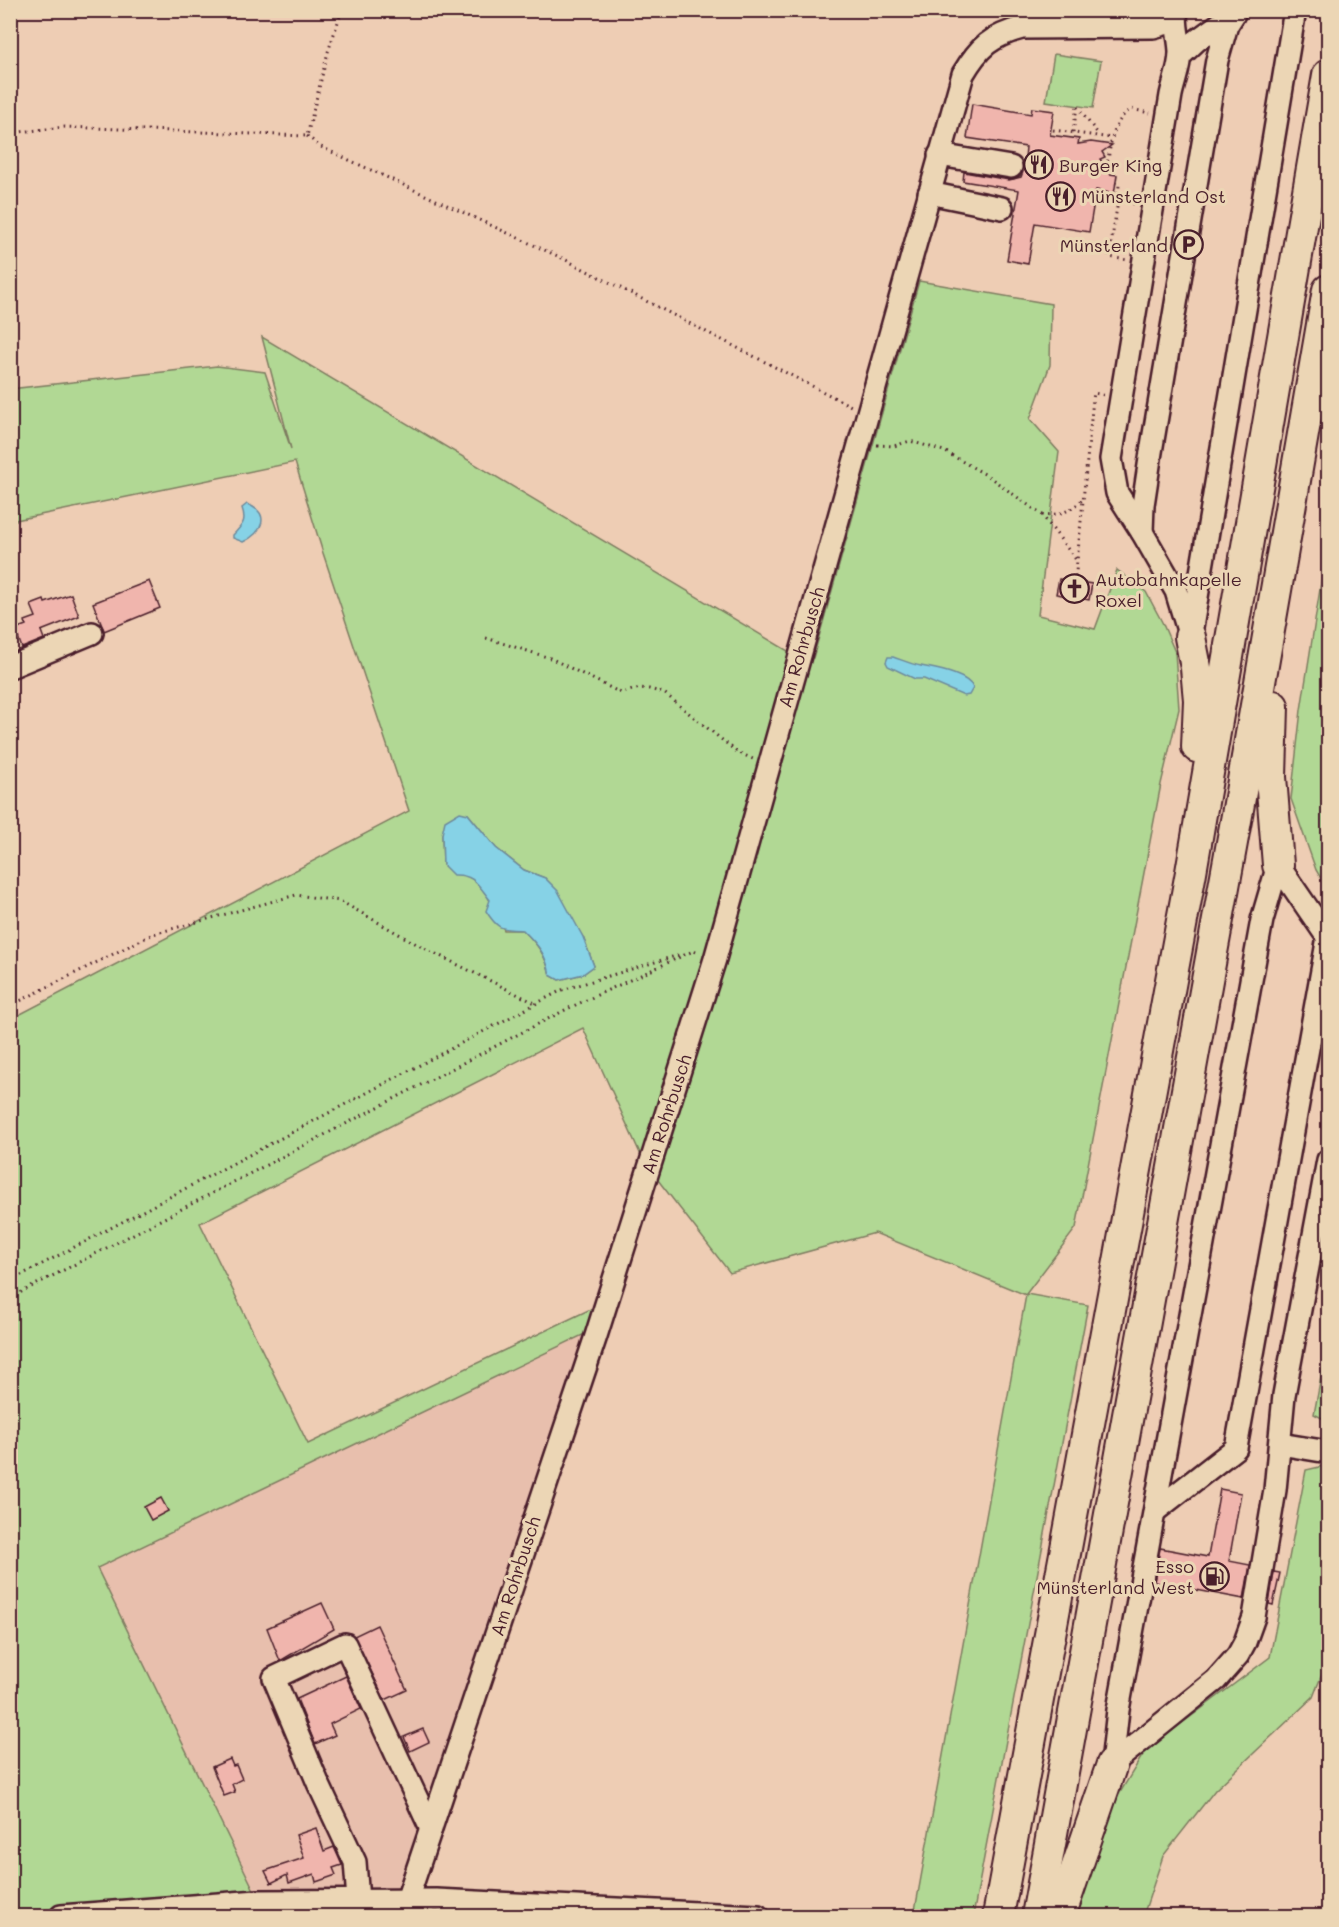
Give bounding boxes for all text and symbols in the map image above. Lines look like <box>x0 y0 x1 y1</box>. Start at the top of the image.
restaurant icon: Burger King <box>1022 149 1054 181</box>
place label: Burger King <box>1059 153 1162 177</box>
restaurant icon: Münsterland Ost <box>1044 180 1076 212</box>
place label: Münsterland Ost <box>1081 184 1226 208</box>
parking icon: Münsterland <box>1173 229 1205 261</box>
place label: Münsterland <box>1060 233 1168 257</box>
place label: Autobahnkapelle Roxel <box>1095 567 1242 612</box>
church icon: Autobahnkapelle Roxel <box>1058 573 1090 605</box>
street label: Am Rohrbusch <box>772 584 830 710</box>
street label: Am Rohrbusch <box>635 1051 697 1177</box>
street label: Am Rohrbusch <box>484 1513 546 1639</box>
place label: Esso Münsterland West <box>1037 1554 1194 1599</box>
fuel station icon: Esso Münsterland West <box>1199 1560 1231 1592</box>

